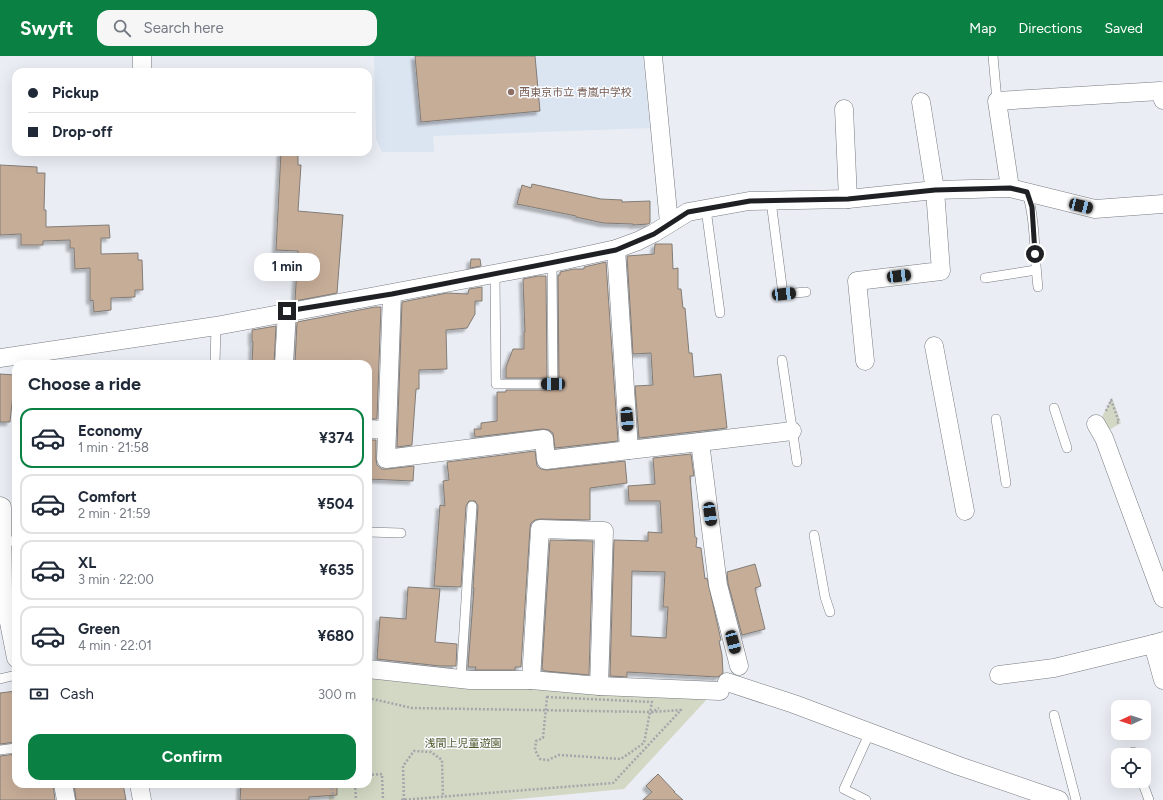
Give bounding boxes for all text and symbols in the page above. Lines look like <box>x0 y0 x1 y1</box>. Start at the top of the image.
search box <box>97 10 377 46</box>
text: Swyft <box>20 17 73 40</box>
icon: search <box>111 17 133 39</box>
text: Search here <box>143 19 224 37</box>
text: Map <box>969 20 997 37</box>
text: Directions <box>1019 20 1082 37</box>
text: Saved <box>1104 20 1143 37</box>
text: Pickup <box>52 84 99 102</box>
place label: 西東京市立 青嵐中学校 <box>519 86 632 99</box>
marker: 西東京市立 青嵐中学校 <box>506 87 516 97</box>
text: Drop-off <box>52 123 113 141</box>
car <box>1068 197 1094 215</box>
route start <box>1026 245 1044 263</box>
callout: 1 min <box>254 253 320 281</box>
text: 1 min <box>272 259 302 274</box>
car <box>886 269 912 283</box>
car <box>771 287 797 301</box>
route end <box>278 302 296 320</box>
text: Choose a ride <box>28 373 141 395</box>
car <box>541 378 565 390</box>
car <box>620 407 634 431</box>
icon: car <box>30 420 66 456</box>
text: Economy <box>78 422 143 440</box>
text: ¥374 <box>319 429 354 447</box>
text: 1 min · 21:58 <box>78 440 149 455</box>
icon: car <box>30 486 66 522</box>
text: Comfort <box>78 488 137 506</box>
text: ¥504 <box>317 495 354 513</box>
car <box>702 501 718 527</box>
text: 2 min · 21:59 <box>78 506 150 521</box>
icon: car <box>30 552 66 588</box>
text: XL <box>78 554 96 572</box>
text: ¥635 <box>319 561 354 579</box>
text: 3 min · 22:00 <box>78 572 154 587</box>
icon: car <box>30 618 66 654</box>
text: Green <box>78 620 120 638</box>
text: ¥680 <box>317 627 354 645</box>
car <box>724 629 742 655</box>
text: 4 min · 22:01 <box>78 638 152 653</box>
icon: cash <box>28 683 50 705</box>
text: Cash <box>60 685 94 703</box>
text: 300 m <box>318 687 356 702</box>
north arrow <box>1111 700 1151 740</box>
map controls <box>1111 700 1151 788</box>
button: Confirm <box>28 734 356 780</box>
park label: 浅間上児童遊園 <box>425 737 502 750</box>
button: locate <box>1111 748 1151 788</box>

